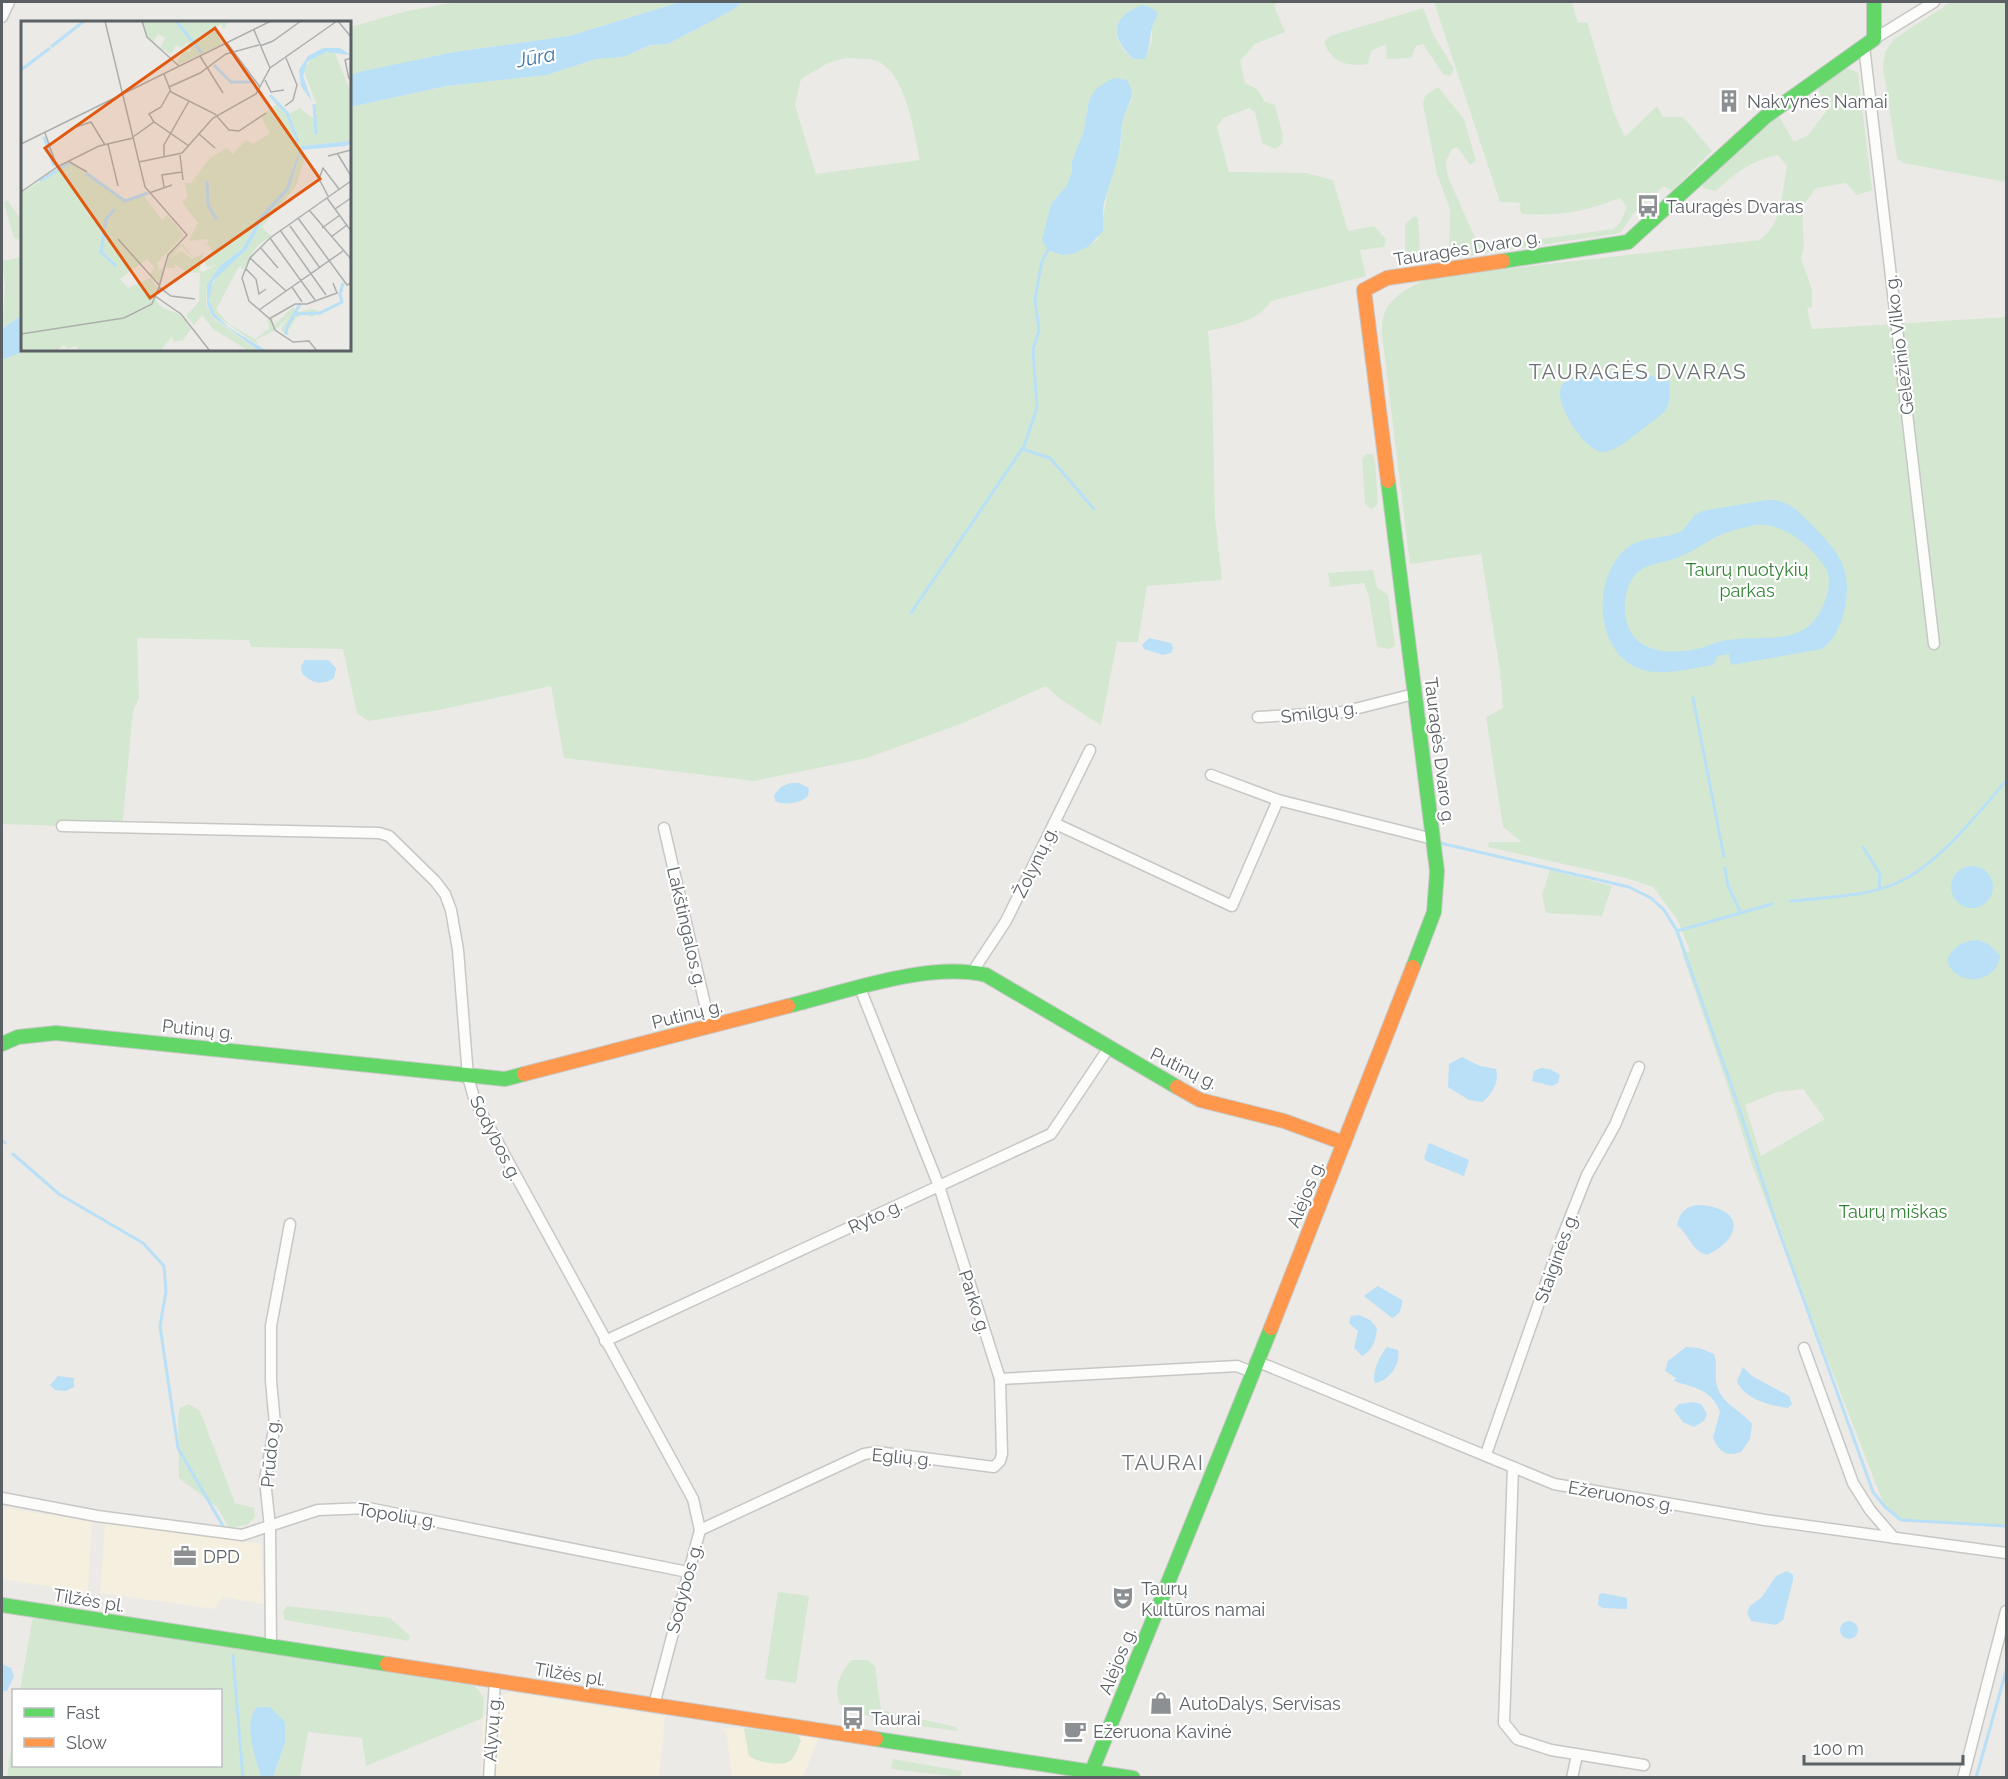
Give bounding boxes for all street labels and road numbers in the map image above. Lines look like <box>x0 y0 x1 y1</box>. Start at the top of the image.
street label: Tauragės Dvaro g. <box>1392 226 1542 270</box>
street label: Geležinio Vilko g. <box>1880 274 1918 416</box>
street label: Tauragės Dvaro g. <box>1421 676 1459 826</box>
street label: Smilgų g. <box>1279 697 1359 727</box>
street label: Žolynų g. <box>1008 823 1061 901</box>
street label: Lakštingalos g. <box>663 865 711 989</box>
street label: Putinų g. <box>649 995 725 1033</box>
street label: Putinų g. <box>161 1015 235 1043</box>
street label: Putinų g. <box>1147 1043 1221 1093</box>
street label: Sodybos g. <box>466 1092 526 1184</box>
street label: Alėjos g. <box>1282 1158 1328 1230</box>
street label: Ryto g. <box>845 1194 905 1238</box>
street label: Staiginės g. <box>1530 1210 1582 1306</box>
street label: Parko g. <box>955 1267 995 1337</box>
street label: Prūdo g. <box>257 1418 283 1488</box>
street label: Eglių g. <box>871 1444 933 1470</box>
street label: Ežeruonos g. <box>1567 1476 1675 1516</box>
street label: Topolių g. <box>356 1498 438 1532</box>
street label: Sodybos g. <box>662 1541 706 1635</box>
street label: Tilžės pl. <box>52 1584 126 1616</box>
street label: Alėjos g. <box>1094 1625 1140 1697</box>
street label: Tilžės pl. <box>533 1658 607 1690</box>
street label: Alyvų g. <box>479 1695 505 1763</box>

